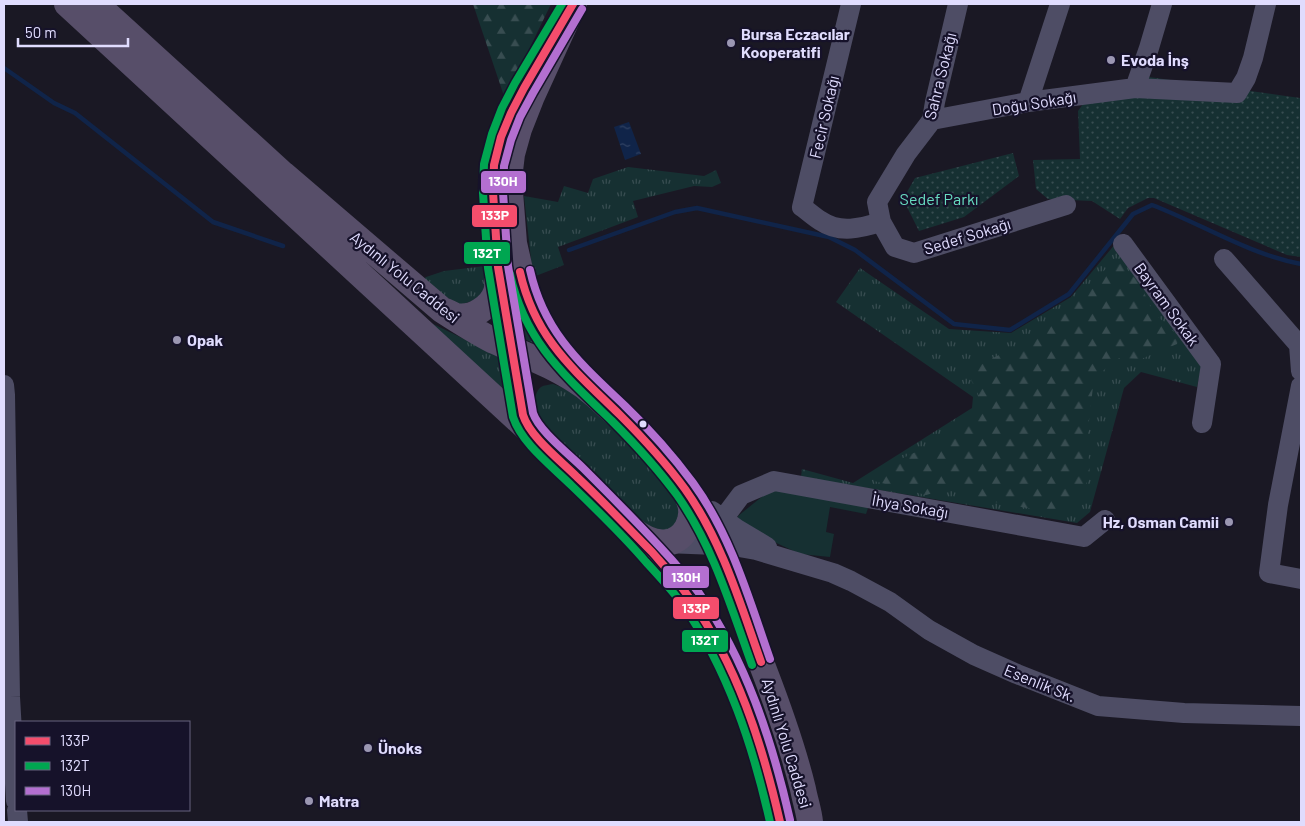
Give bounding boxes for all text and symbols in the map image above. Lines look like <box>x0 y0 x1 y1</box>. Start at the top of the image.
scale bar <box>18 15 128 47</box>
text: 50 m <box>25 23 57 41</box>
place label: Bursa Eczacılar Kooperatifi <box>741 24 850 61</box>
street label: Sahra Sokağı <box>919 30 960 122</box>
marker: Bursa Eczacılar Kooperatifi <box>725 37 737 49</box>
place label: Evoda İnş <box>1121 50 1189 69</box>
marker: Evoda İnş <box>1105 54 1117 66</box>
street label: Fecir Sokağı <box>805 74 842 160</box>
street label: Doğu Sokağı <box>990 86 1077 119</box>
line badge: 130H <box>480 170 527 194</box>
text: 130H <box>488 172 518 189</box>
park label: Sedef Parkı <box>900 189 978 208</box>
line badge: 133P <box>471 204 518 228</box>
text: 133P <box>481 206 509 223</box>
street label: Sedef Sokağı <box>921 213 1013 258</box>
street label: Aydınlı Yolu Caddesi <box>347 227 464 326</box>
line badge: 132T <box>463 241 511 265</box>
text: 132T <box>473 244 501 261</box>
street label: Bayram Sokak <box>1131 259 1204 349</box>
place label: Opak <box>187 330 223 349</box>
marker: Opak <box>171 334 183 346</box>
unlabelled marker <box>638 419 648 429</box>
street label: İhya Sokağı <box>870 489 950 522</box>
place label: Hz, Osman Camii <box>1103 512 1219 531</box>
marker: Hz, Osman Camii <box>1223 516 1235 528</box>
line badge: 130H <box>662 565 710 589</box>
text: 130H <box>671 568 701 585</box>
line badge: 133P <box>672 596 720 620</box>
text: 133P <box>682 599 710 616</box>
line badge: 132T <box>681 629 729 653</box>
text: 132T <box>691 631 719 648</box>
street label: Esenlik Sk. <box>1002 660 1079 705</box>
street label: Aydınlı Yolu Caddesi <box>759 675 816 810</box>
legend <box>15 721 190 811</box>
text: 133P <box>60 731 90 749</box>
place label: Ünoks <box>378 738 422 757</box>
marker: Ünoks <box>362 742 374 754</box>
text: 132T <box>60 756 90 774</box>
text: 130H <box>60 781 91 799</box>
place label: Matra <box>319 791 359 810</box>
marker: Matra <box>303 795 315 807</box>

